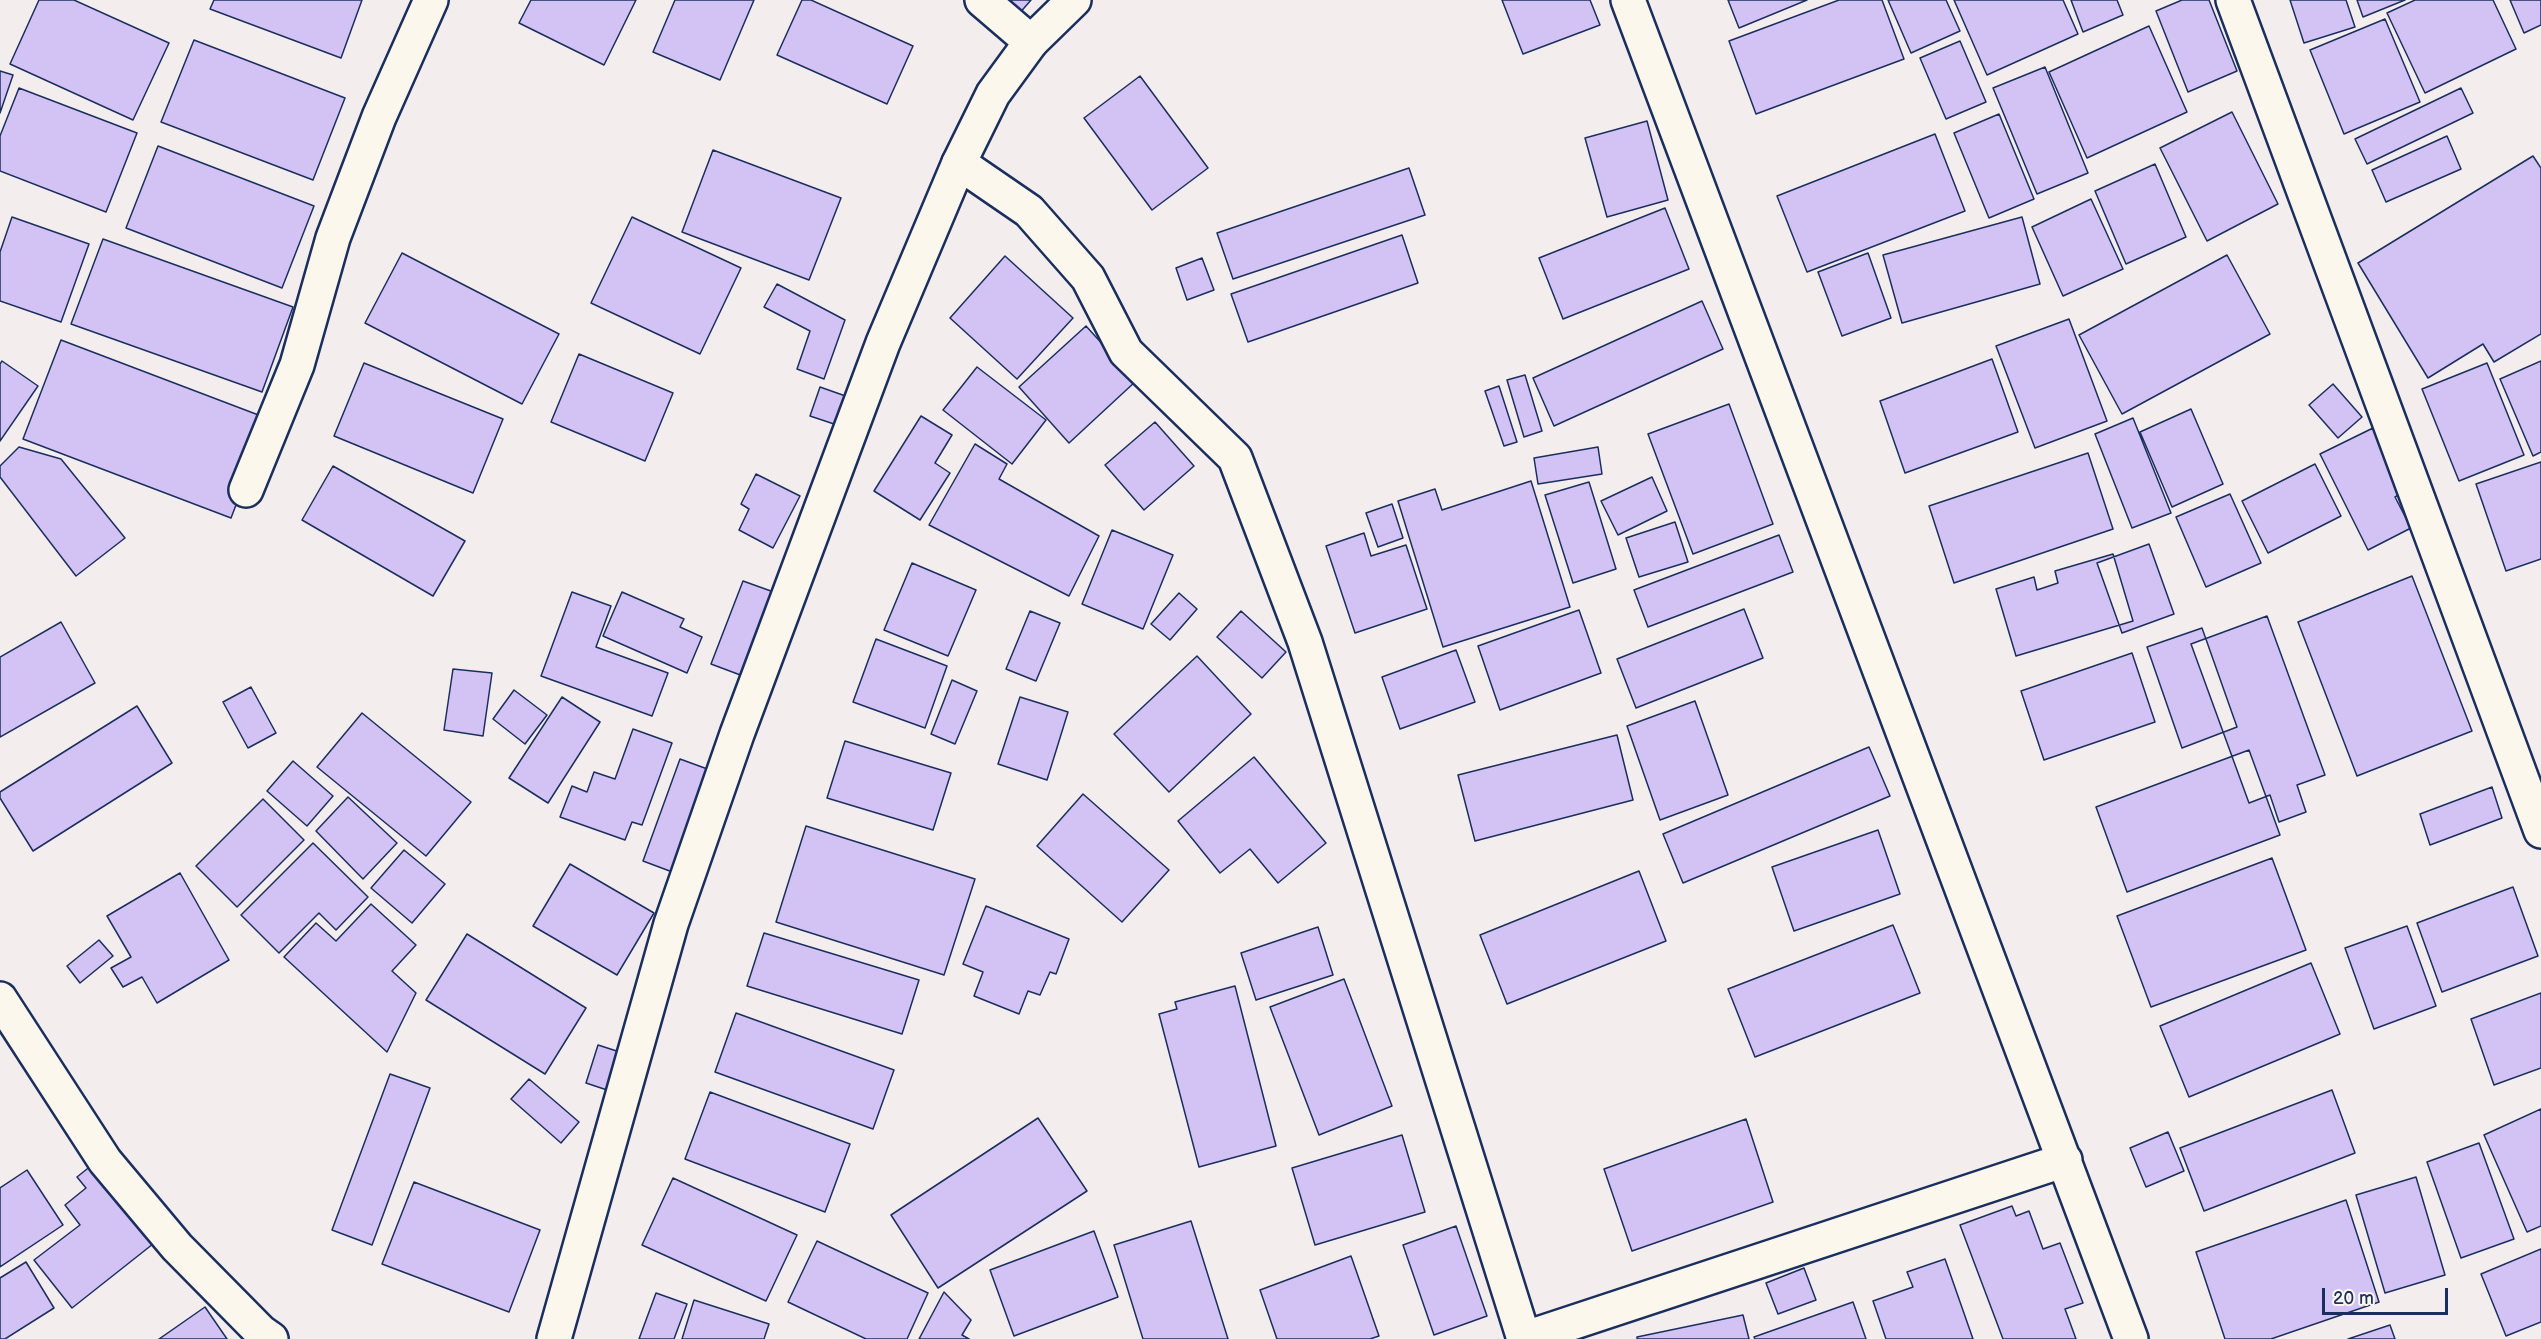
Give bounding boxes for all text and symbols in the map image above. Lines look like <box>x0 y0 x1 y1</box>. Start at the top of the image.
scale bar <box>2325 1276 2451 1314</box>
text: 20 m <box>2333 1288 2374 1309</box>

